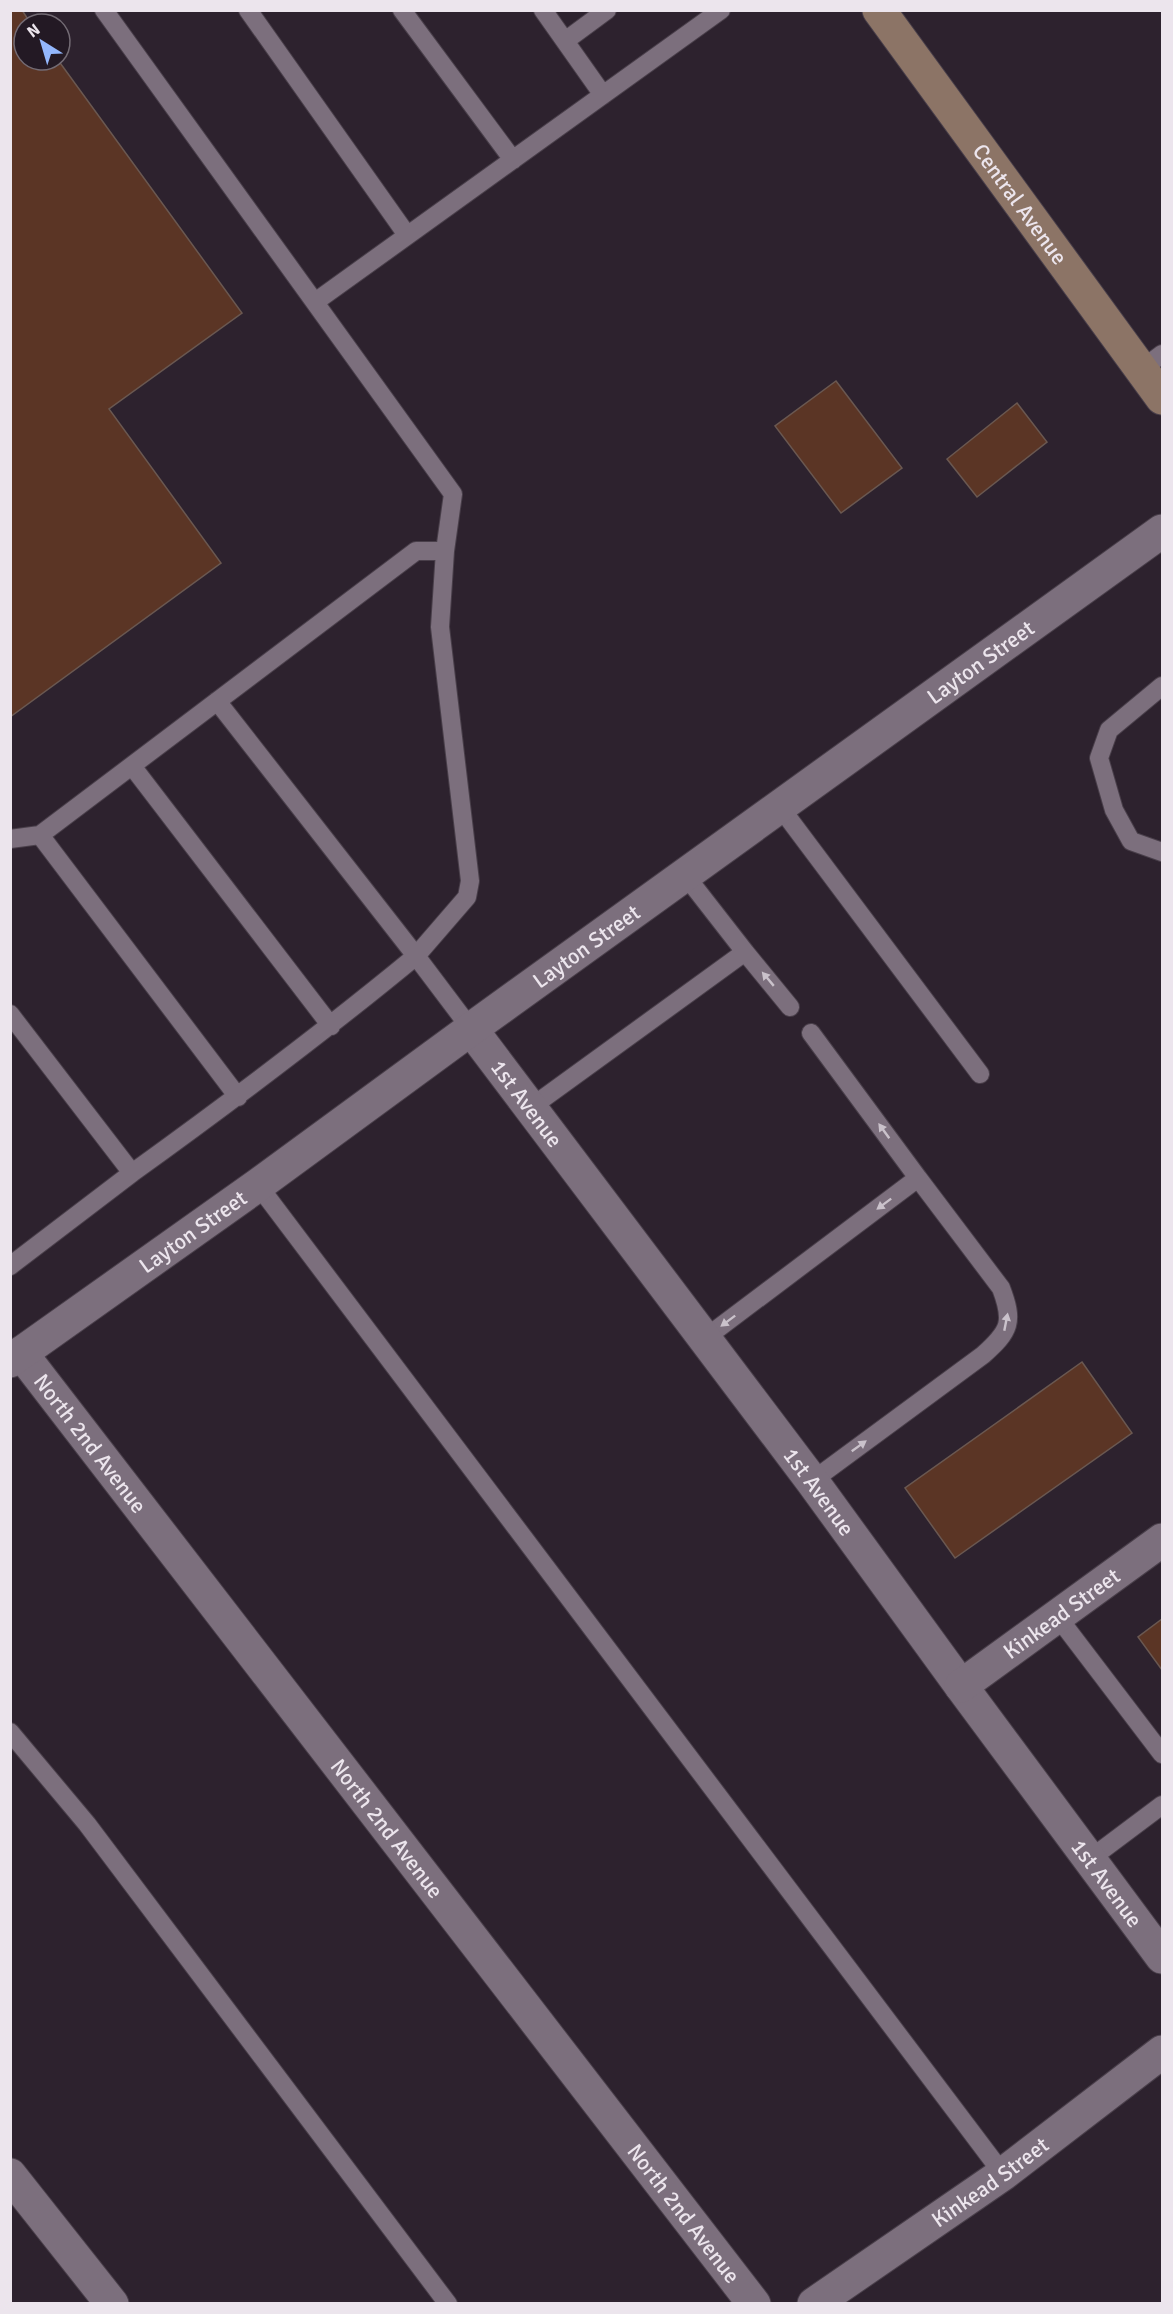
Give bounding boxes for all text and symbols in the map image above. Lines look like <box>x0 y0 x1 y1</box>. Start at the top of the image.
north arrow <box>12 12 72 72</box>
text: N <box>23 19 44 42</box>
street label: Central Avenue <box>967 138 1073 270</box>
street label: Layton Street <box>922 614 1040 710</box>
street label: Layton Street <box>527 899 646 994</box>
one-way arrow <box>761 971 774 987</box>
street label: 1st Avenue <box>485 1054 568 1153</box>
one-way arrow <box>878 1124 890 1140</box>
street label: Layton Street <box>134 1184 252 1279</box>
one-way arrow <box>877 1198 893 1210</box>
one-way arrow <box>1002 1313 1011 1332</box>
one-way arrow <box>720 1315 736 1327</box>
street label: North 2nd Avenue <box>28 1369 152 1519</box>
one-way arrow <box>851 1440 867 1452</box>
street label: 1st Avenue <box>778 1442 860 1541</box>
street label: Kinkead Street <box>998 1562 1125 1665</box>
street label: North 2nd Avenue <box>325 1753 449 1904</box>
street label: 1st Avenue <box>1065 1834 1148 1933</box>
street label: Kinkead Street <box>926 2131 1054 2233</box>
street label: North 2nd Avenue <box>621 2138 746 2289</box>

